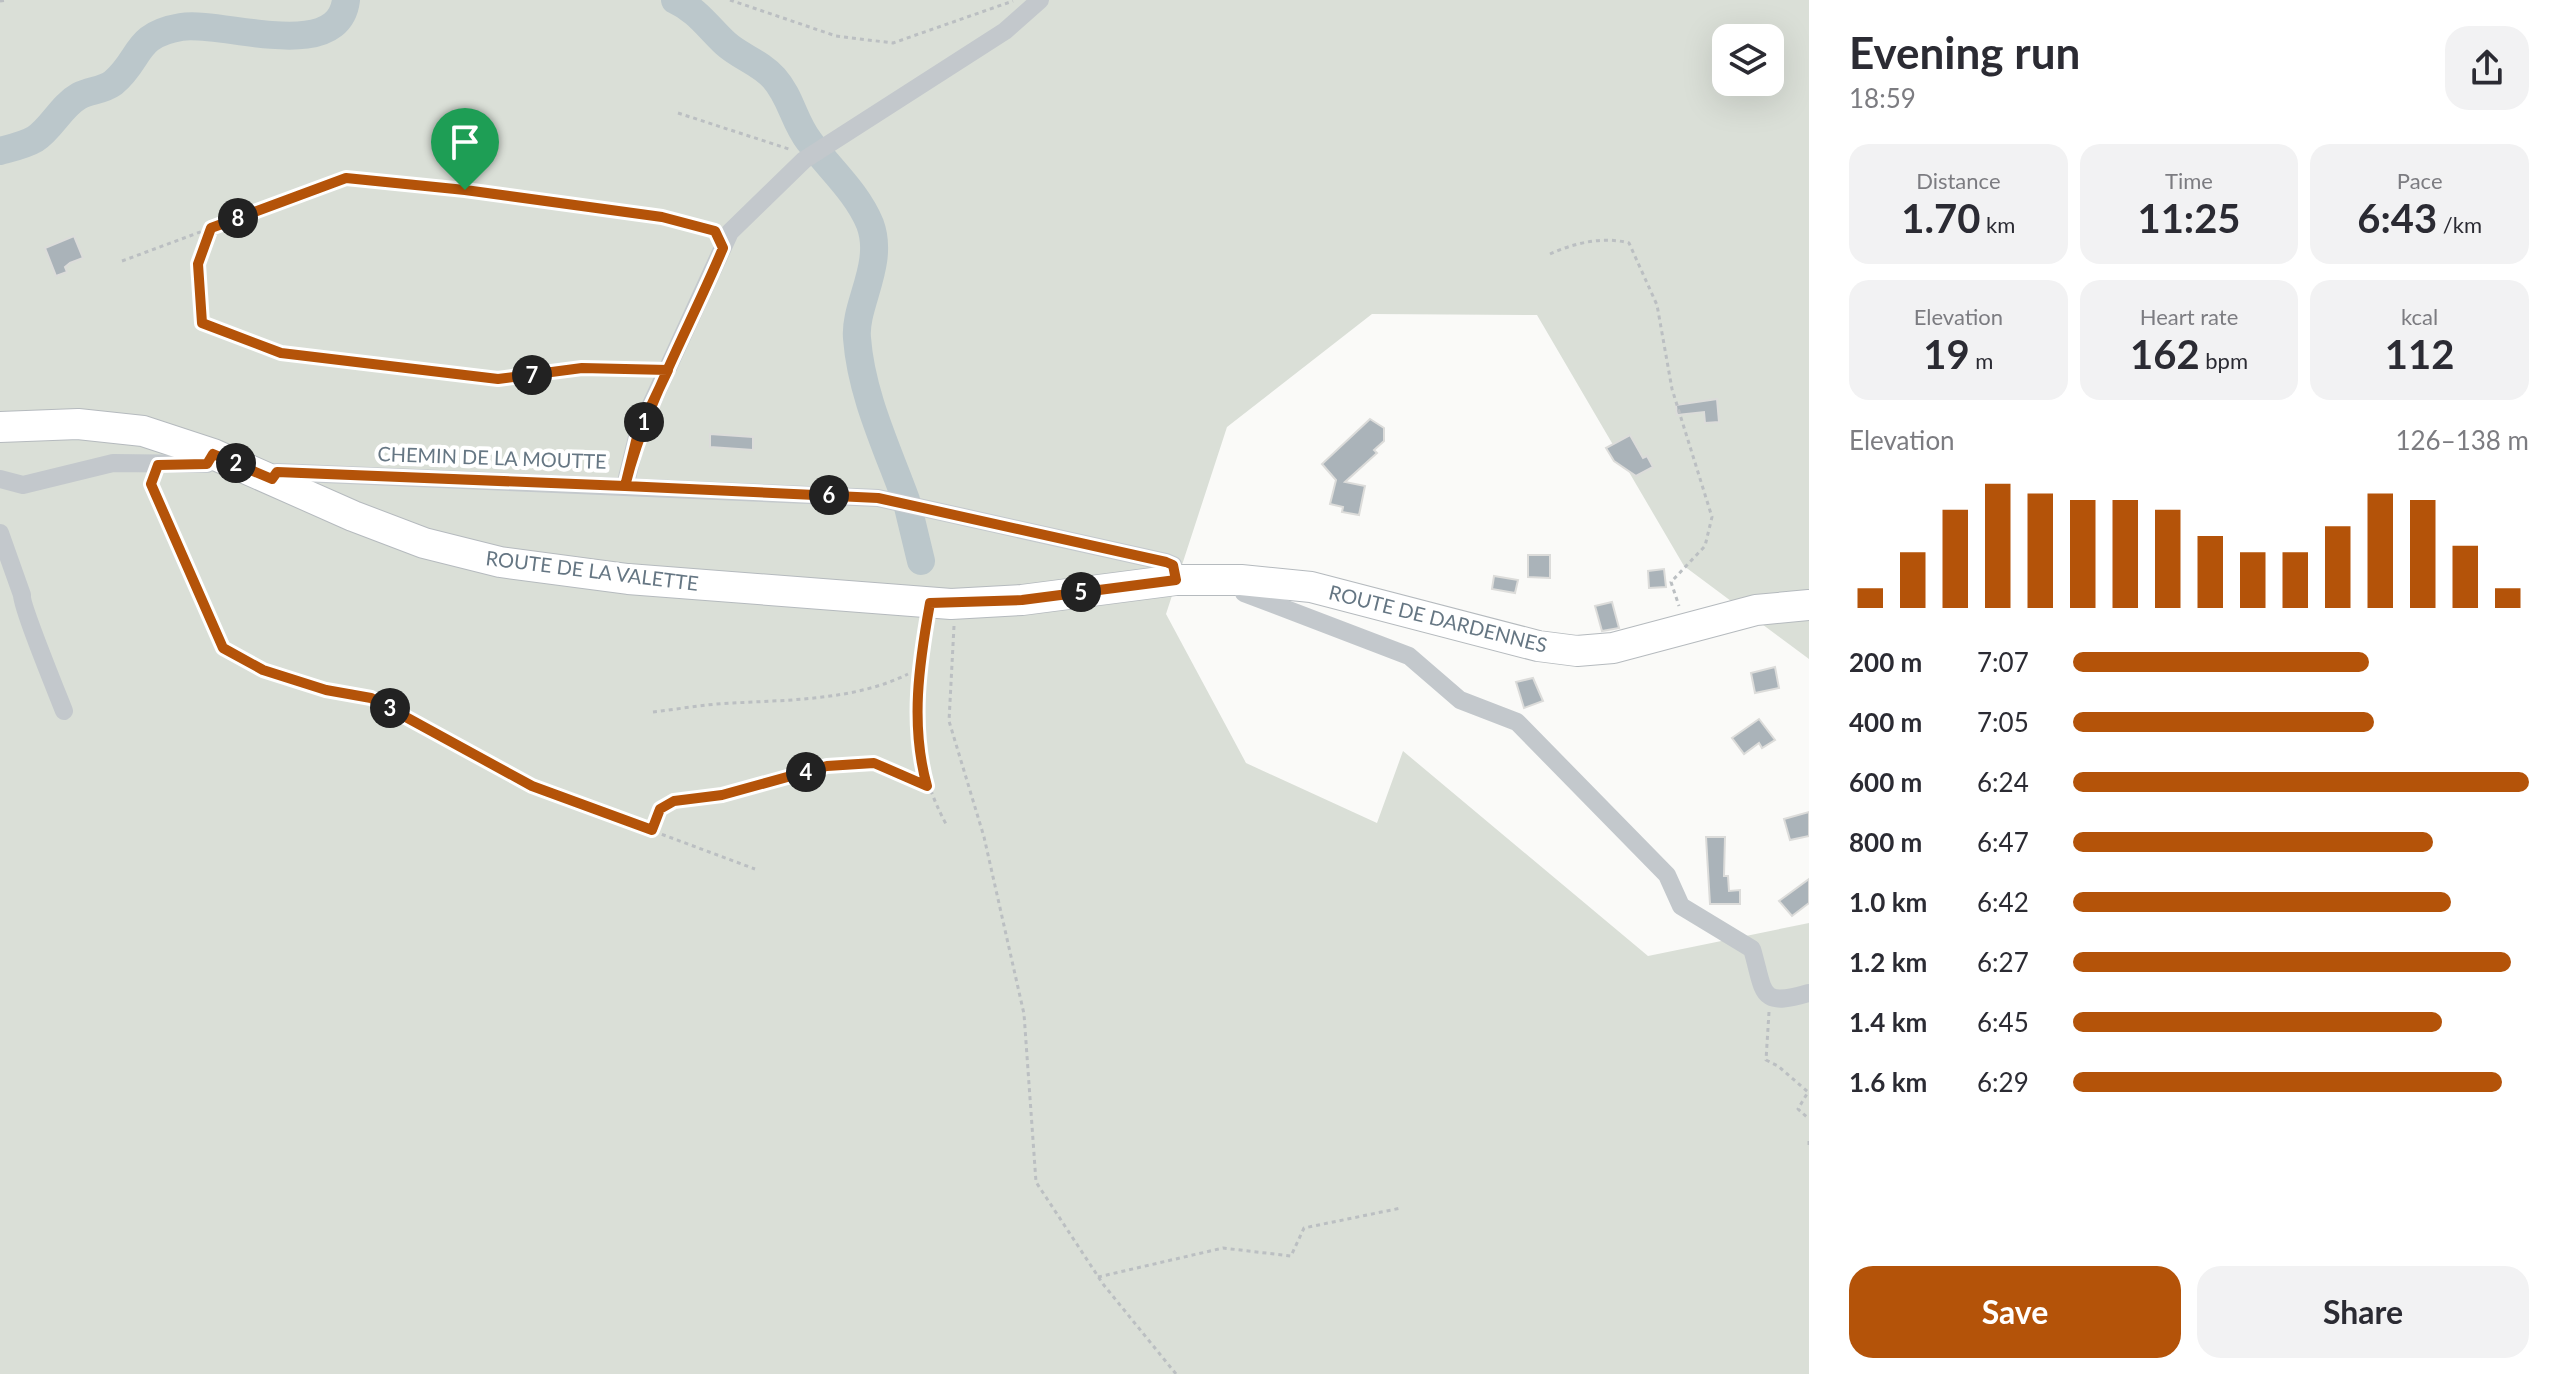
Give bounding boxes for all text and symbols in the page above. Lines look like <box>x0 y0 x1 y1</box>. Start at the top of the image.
map controls <box>1712 24 1784 96</box>
button: layers <box>1712 24 1784 96</box>
text: Evening run <box>1849 26 2080 78</box>
button: share <box>2445 26 2529 110</box>
text: 18:59 <box>1849 82 1916 114</box>
pin <box>431 108 499 190</box>
icon: arrive <box>443 120 487 164</box>
text: Distance <box>1916 167 2001 194</box>
text: Time <box>2165 167 2213 194</box>
text: Pace <box>2397 167 2443 194</box>
text: 1.70 <box>1901 194 1980 242</box>
text: 11:25 <box>2137 194 2241 242</box>
text: 6:43 <box>2357 194 2437 242</box>
pin: 8 <box>218 198 258 238</box>
text: 8 <box>232 204 244 231</box>
text: km <box>1980 211 2015 238</box>
text: /km <box>2437 211 2482 238</box>
text: Elevation <box>1914 303 2003 330</box>
text: Heart rate <box>2140 303 2238 330</box>
text: kcal <box>2401 303 2438 330</box>
text: 19 <box>1923 330 1970 378</box>
text: 162 <box>2130 330 2200 378</box>
text: 112 <box>2385 330 2454 378</box>
text: m <box>1970 347 1993 374</box>
text: bpm <box>2200 347 2248 374</box>
pin: 7 <box>512 355 552 395</box>
text: 7 <box>526 361 538 388</box>
pin: 1 <box>624 402 664 442</box>
text: 1 <box>638 408 650 435</box>
text: Elevation <box>1849 424 1955 456</box>
text: 126–138 m <box>2395 424 2529 456</box>
street label: CHEMIN DE LA MOUTTE <box>377 441 607 473</box>
pin: 2 <box>216 443 256 483</box>
text: 2 <box>230 449 242 476</box>
pin: 6 <box>809 475 849 515</box>
text: 6 <box>823 481 835 508</box>
street label: ROUTE DE LA VALETTE <box>484 545 700 595</box>
pin: 5 <box>1061 572 1101 612</box>
text: 5 <box>1075 578 1087 605</box>
street label: ROUTE DE DARDENNES <box>1327 579 1550 657</box>
text: 200 m <box>1849 646 1922 678</box>
text: 7:07 <box>1977 646 2029 678</box>
pin: 3 <box>370 688 410 728</box>
text: 3 <box>384 694 396 721</box>
text: 400 m <box>1849 706 1922 738</box>
text: 7:05 <box>1977 706 2029 738</box>
pin: 4 <box>786 752 826 792</box>
text: 4 <box>800 758 812 785</box>
text: 600 m <box>1849 766 1922 798</box>
text: 6:24 <box>1977 766 2029 798</box>
text: 800 m <box>1849 826 1922 858</box>
text: 6:47 <box>1977 826 2029 858</box>
text: 1.0 km <box>1849 886 1927 918</box>
text: 6:42 <box>1977 886 2029 918</box>
text: 1.2 km <box>1849 946 1927 978</box>
text: 6:27 <box>1977 946 2029 978</box>
text: 1.4 km <box>1849 1006 1927 1038</box>
text: 6:45 <box>1977 1006 2029 1038</box>
text: 1.6 km <box>1849 1066 1927 1098</box>
text: 6:29 <box>1977 1066 2029 1098</box>
button: Save <box>1849 1266 2181 1358</box>
button: Share <box>2197 1266 2529 1358</box>

